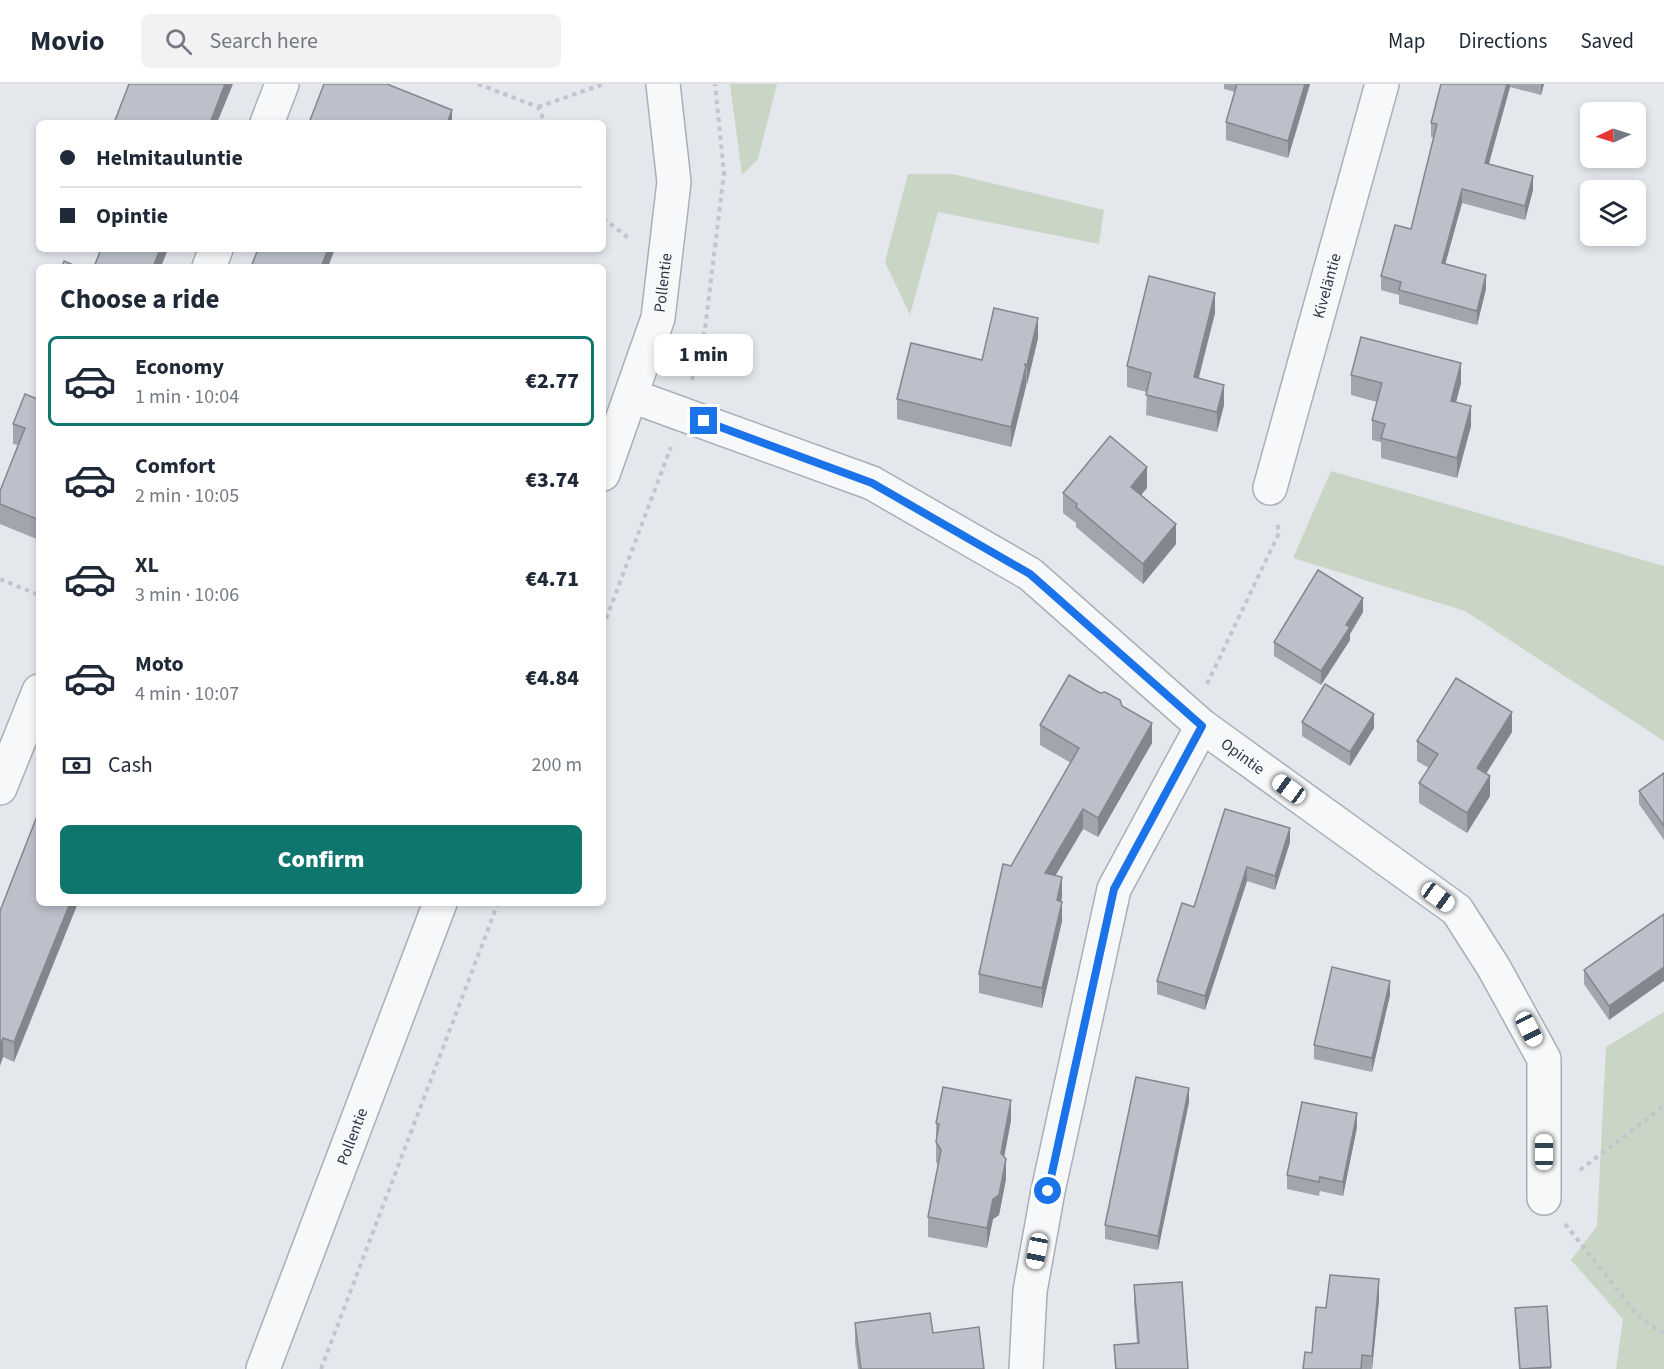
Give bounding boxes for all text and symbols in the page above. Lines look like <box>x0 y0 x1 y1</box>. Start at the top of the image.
search box <box>141 14 561 68</box>
text: Movio <box>30 21 105 61</box>
icon: search <box>162 25 195 58</box>
text: Search here <box>210 25 318 57</box>
text: Map <box>1388 26 1426 56</box>
text: Directions <box>1459 26 1547 56</box>
text: Saved <box>1580 26 1634 56</box>
north arrow <box>1580 102 1646 168</box>
map controls <box>1580 102 1646 246</box>
text: Helmitauluntie <box>96 142 243 174</box>
button: layers <box>1580 180 1646 246</box>
text: Opintie <box>96 200 168 232</box>
street label: Kiveläntie <box>1308 251 1347 321</box>
street label: Pollentie <box>649 252 678 314</box>
text: Choose a ride <box>60 280 220 319</box>
callout: 1 min <box>654 334 754 376</box>
text: 1 min <box>679 341 728 369</box>
text: Economy <box>135 351 224 383</box>
icon: car <box>63 354 117 408</box>
text: €2.77 <box>525 365 579 397</box>
text: 1 min · 10:04 <box>135 383 239 411</box>
route end <box>690 407 717 434</box>
text: Comfort <box>135 450 216 482</box>
icon: car <box>63 453 117 507</box>
text: €3.74 <box>525 464 579 496</box>
text: 2 min · 10:05 <box>135 482 239 510</box>
text: XL <box>135 549 159 581</box>
icon: car <box>63 552 117 606</box>
text: €4.71 <box>525 563 579 595</box>
text: 3 min · 10:06 <box>135 581 239 609</box>
text: Moto <box>135 648 184 680</box>
icon: car <box>63 651 117 705</box>
text: €4.84 <box>525 662 579 694</box>
text: 4 min · 10:07 <box>135 680 239 708</box>
street label: Opintie <box>1216 733 1269 780</box>
icon: cash <box>60 749 93 782</box>
text: Cash <box>108 749 153 781</box>
text: 200 m <box>532 751 582 779</box>
car <box>1269 771 1309 807</box>
button: Confirm <box>60 825 582 894</box>
car <box>1418 879 1458 915</box>
car <box>1513 1009 1545 1049</box>
street label: Pollentie <box>331 1105 373 1168</box>
car <box>1535 1134 1553 1170</box>
route start <box>1034 1177 1061 1204</box>
car <box>1025 1232 1049 1270</box>

